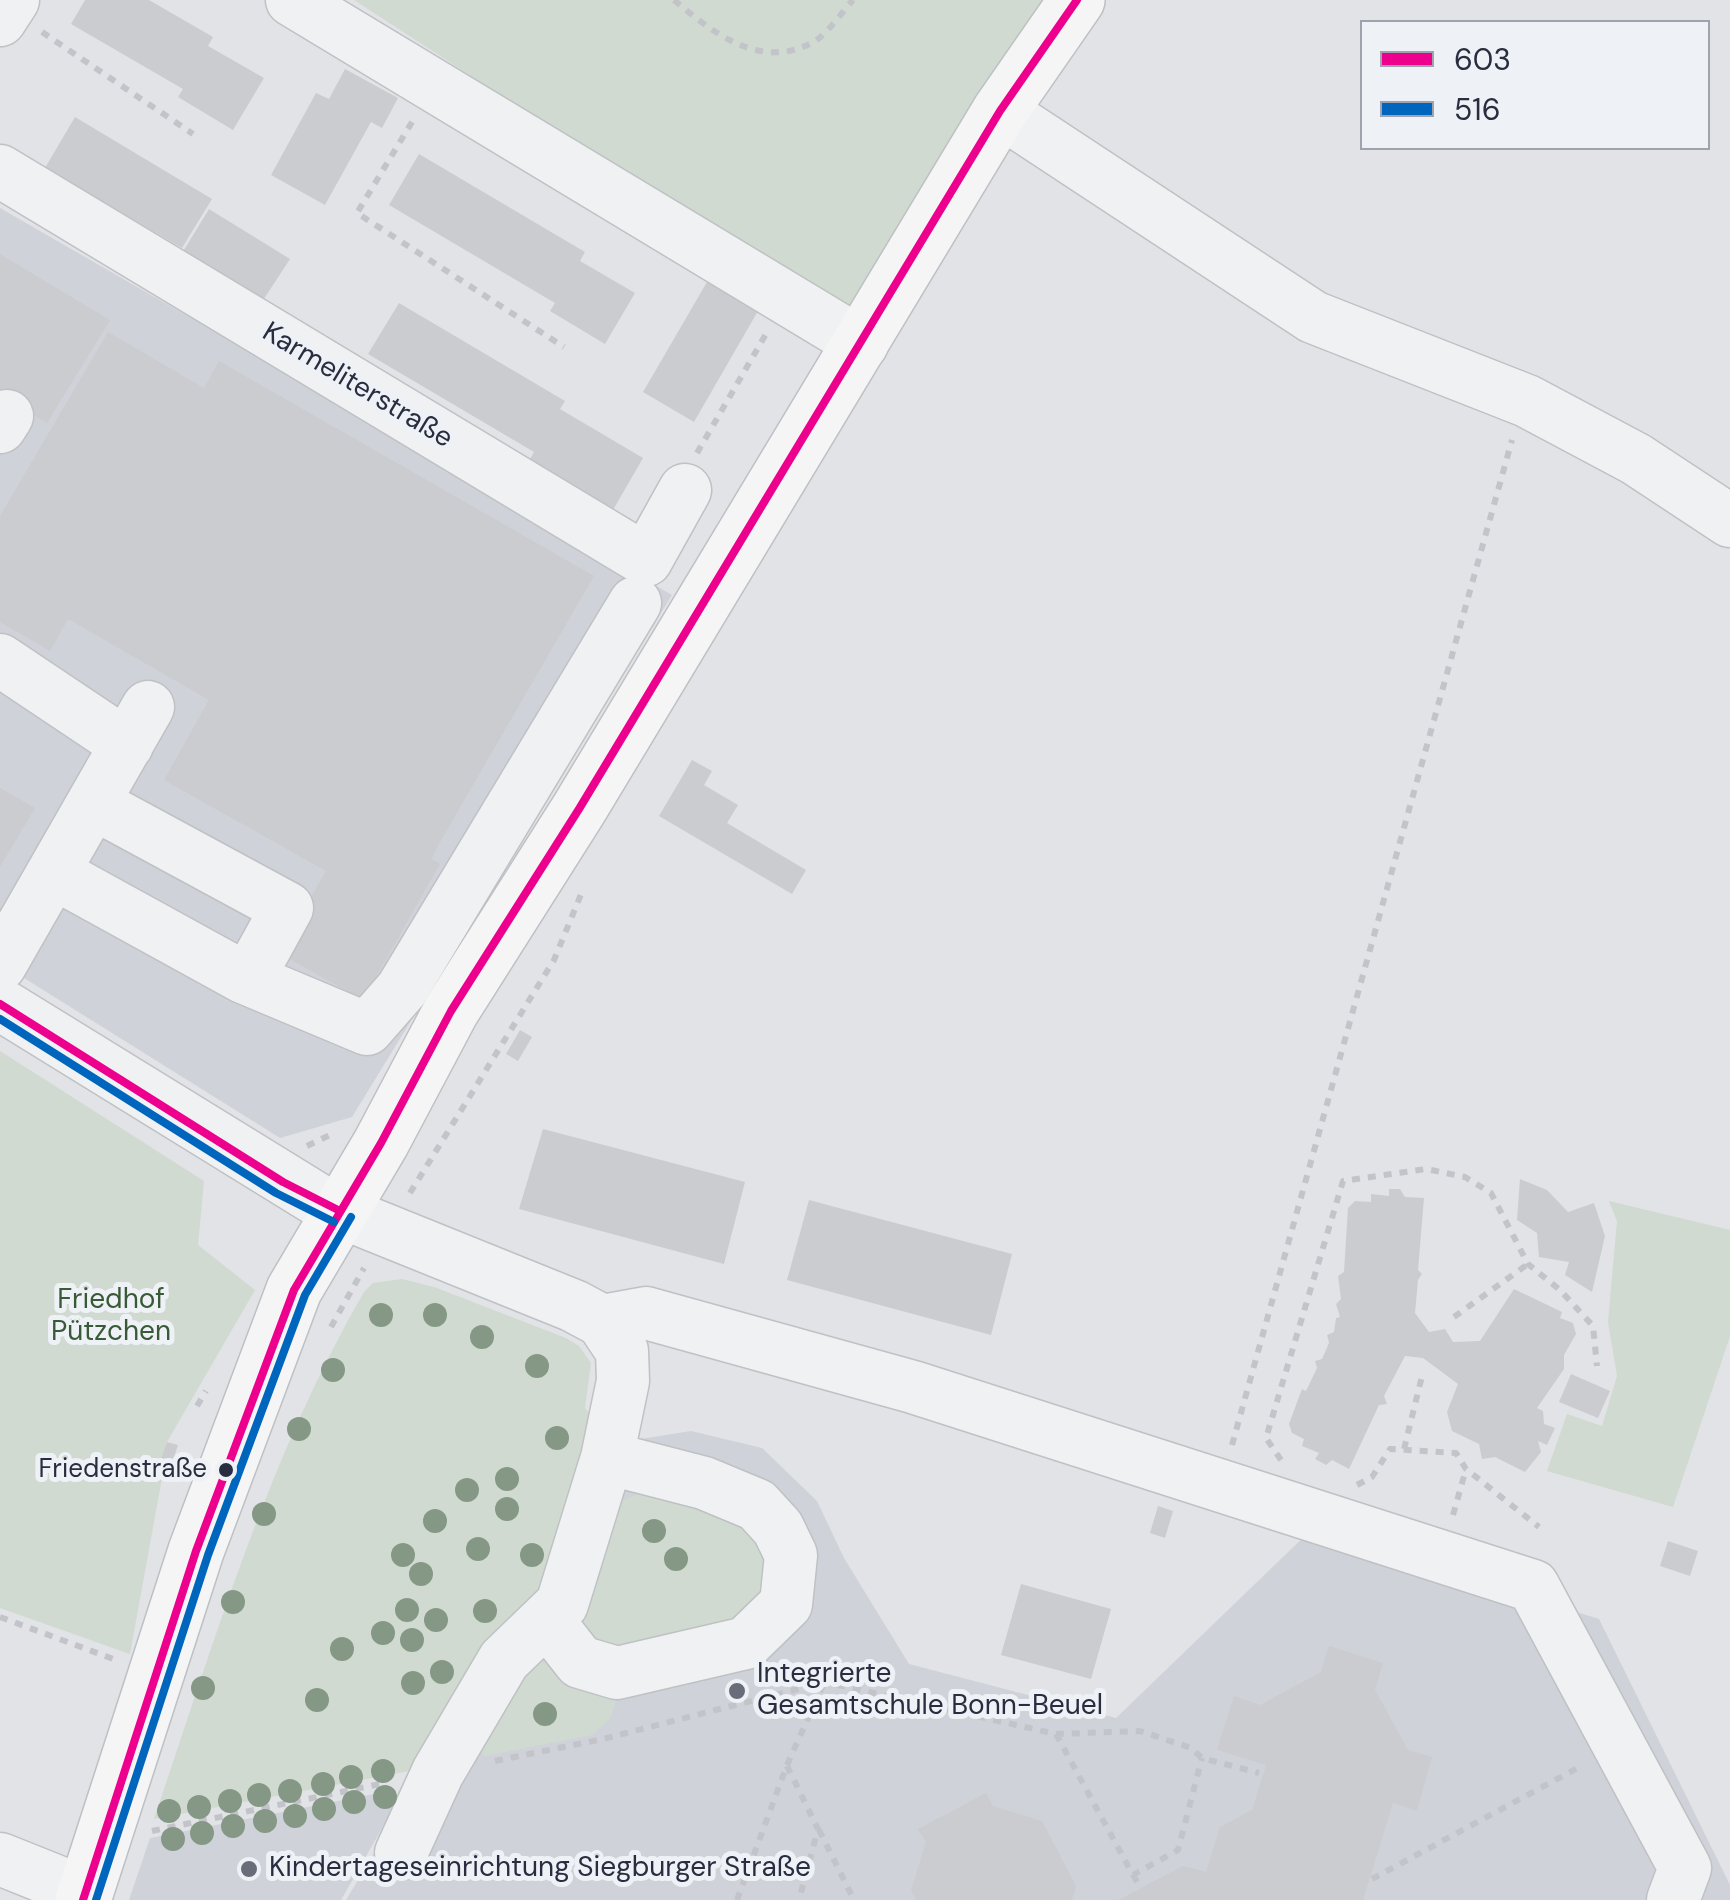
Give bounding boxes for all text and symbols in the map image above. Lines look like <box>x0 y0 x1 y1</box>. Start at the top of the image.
legend <box>1360 20 1710 150</box>
text: 603 <box>1454 40 1511 79</box>
text: 516 <box>1454 90 1501 129</box>
street label: Karmeliterstraße <box>256 316 458 456</box>
park label: Friedhof Pützchen <box>51 1284 171 1350</box>
place label: Friedenstraße <box>38 1454 207 1486</box>
marker: Friedenstraße <box>216 1460 236 1480</box>
place label: Integrierte Gesamtschule Bonn-Beuel <box>757 1658 1103 1724</box>
marker: Integrierte Gesamtschule Bonn-Beuel <box>726 1680 748 1702</box>
place label: Kindertageseinrichtung Siegburger Straße <box>269 1852 811 1886</box>
marker: Kindertageseinrichtung Siegburger Straße <box>238 1858 260 1880</box>

